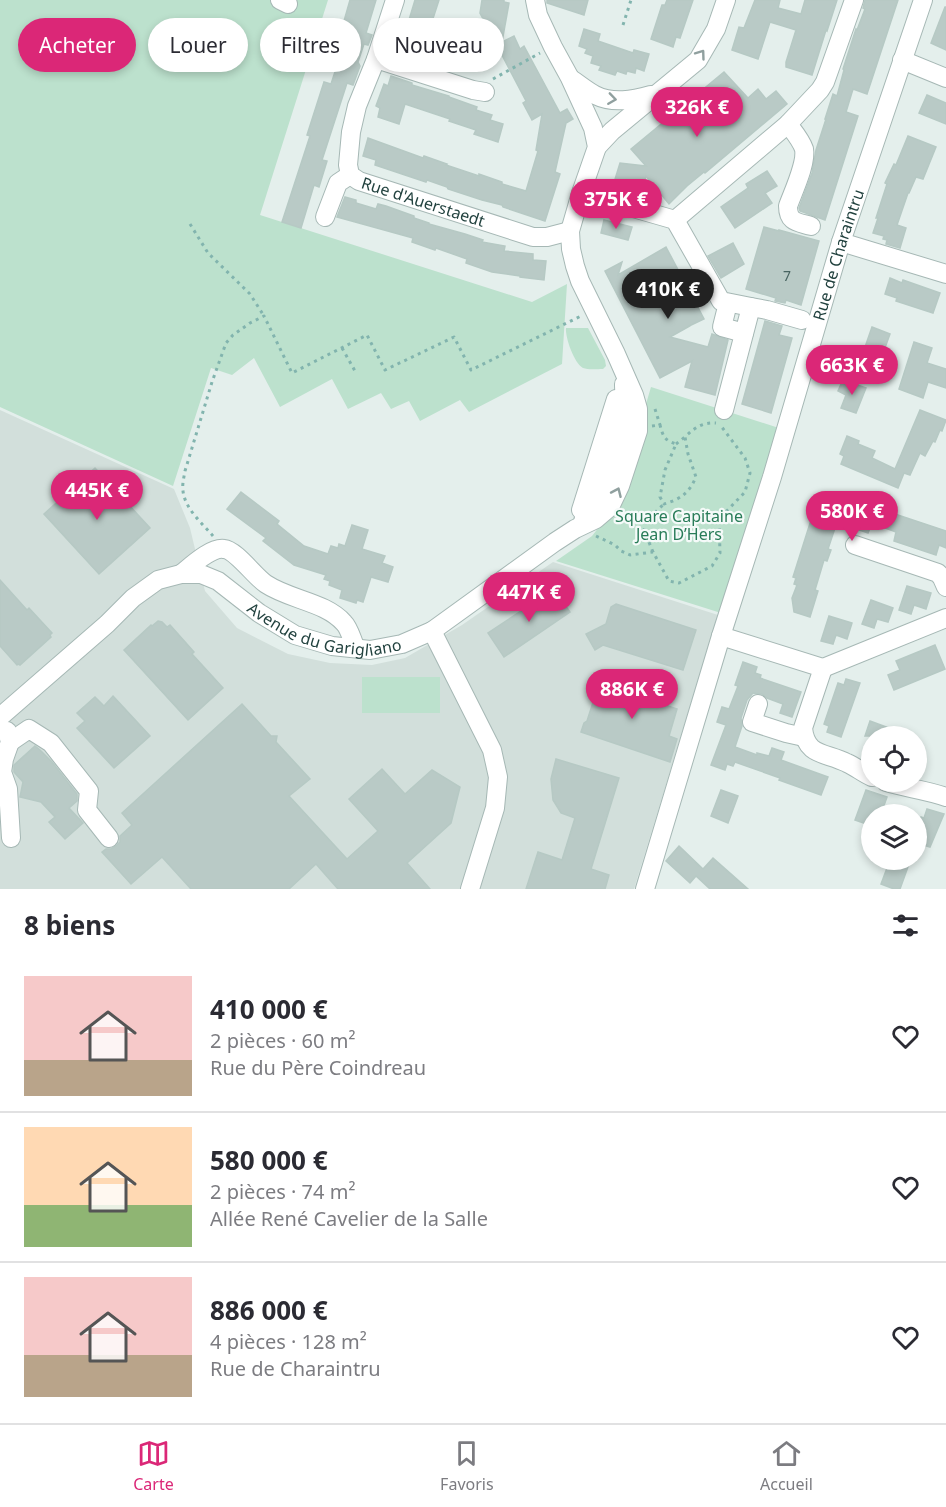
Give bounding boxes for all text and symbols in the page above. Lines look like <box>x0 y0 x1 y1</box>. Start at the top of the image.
chip: Acheter <box>18 18 136 72</box>
chip: Louer <box>148 18 248 72</box>
chip: Filtres <box>260 18 361 72</box>
chip: Nouveau <box>373 18 504 72</box>
one-way arrow <box>694 50 705 61</box>
pin: 326K € <box>648 87 746 138</box>
one-way arrow <box>607 92 616 104</box>
text: 326K € <box>665 93 729 120</box>
street label: Rue d'Auerstaedt <box>359 172 488 232</box>
pin: 375K € <box>567 179 665 230</box>
text: 375K € <box>584 185 648 212</box>
street label: Rue de Charaintru <box>808 186 869 323</box>
house number: 7 <box>783 266 791 285</box>
pin: 410K € <box>619 269 717 320</box>
text: 410K € <box>636 275 700 302</box>
pin: 663K € <box>803 345 901 396</box>
text: 663K € <box>820 351 884 378</box>
pin: 445K € <box>48 470 146 521</box>
text: 445K € <box>65 476 129 503</box>
one-way arrow <box>610 487 622 498</box>
pin: 580K € <box>803 491 901 542</box>
text: 580K € <box>820 497 884 524</box>
park label: Square Capitaine Jean D’Hers <box>615 505 743 545</box>
pin: 447K € <box>480 572 578 623</box>
text: 447K € <box>497 578 561 605</box>
street label: Avenue du Garigliano <box>243 597 403 661</box>
pin: 886K € <box>583 669 681 720</box>
text: 886K € <box>600 675 664 702</box>
map controls <box>861 726 927 870</box>
button: locate <box>861 726 927 792</box>
button: layers <box>861 804 927 870</box>
text: 8 biens <box>24 907 115 943</box>
icon: filters <box>889 909 922 942</box>
text: 410 000 € <box>210 991 328 1027</box>
icon: home <box>72 1000 144 1072</box>
icon: heart <box>889 1020 922 1053</box>
text: 2 pièces · 60 m² <box>210 1027 355 1054</box>
text: Rue du Père Coindreau <box>210 1054 426 1081</box>
text: 580 000 € <box>210 1142 328 1178</box>
icon: home <box>72 1151 144 1223</box>
icon: heart <box>889 1171 922 1204</box>
text: 2 pièces · 74 m² <box>210 1178 355 1205</box>
text: Allée René Cavelier de la Salle <box>210 1205 488 1232</box>
text: 886 000 € <box>210 1292 328 1328</box>
icon: home <box>72 1301 144 1373</box>
icon: heart <box>889 1321 922 1354</box>
text: 4 pièces · 128 m² <box>210 1328 367 1355</box>
text: Rue de Charaintru <box>210 1355 381 1382</box>
tab: Carte <box>133 1437 174 1495</box>
tab: Favoris <box>440 1437 494 1495</box>
tab: Accueil <box>760 1437 813 1495</box>

